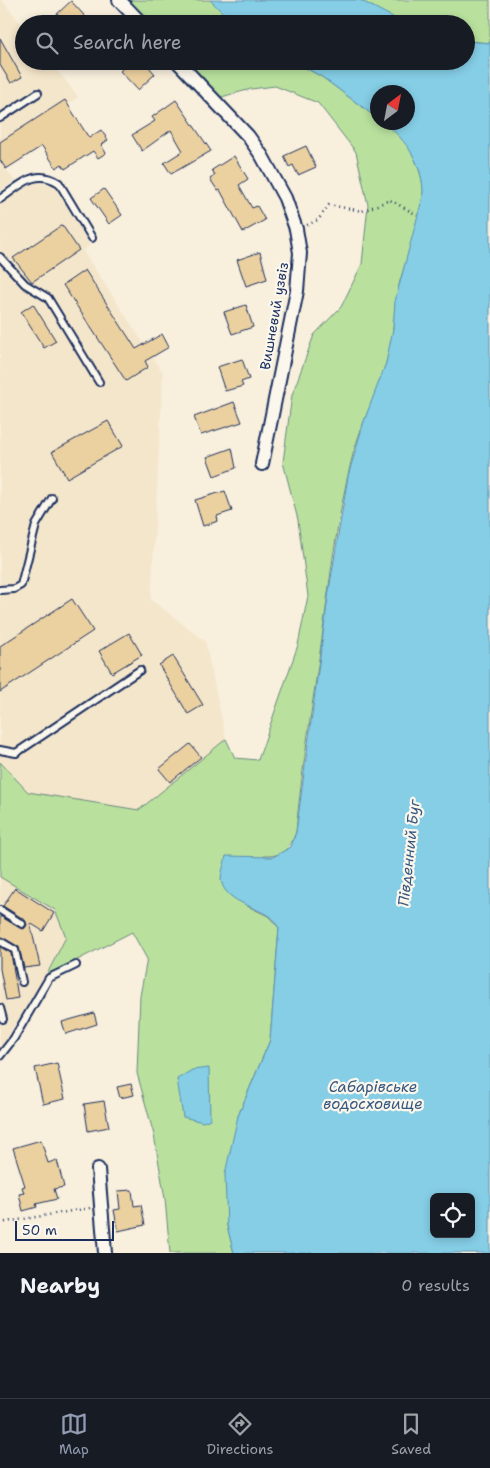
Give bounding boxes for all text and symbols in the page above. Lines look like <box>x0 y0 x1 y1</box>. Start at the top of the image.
search box <box>15 15 475 70</box>
icon: search <box>33 29 61 57</box>
text: Search here <box>73 30 182 55</box>
north arrow <box>370 85 415 130</box>
street label: Вишневий узвіз <box>256 261 292 371</box>
water label: Південний Буг <box>393 797 425 907</box>
water label: Сабарівське водосховище <box>323 1077 423 1114</box>
map controls <box>430 1193 475 1238</box>
button: locate <box>430 1193 475 1238</box>
scale bar <box>15 1218 114 1241</box>
text: 50 m <box>22 1221 57 1239</box>
text: Nearby <box>20 1272 100 1300</box>
text: 0 results <box>401 1275 470 1296</box>
tab: Map <box>59 1410 89 1458</box>
tab: Directions <box>207 1410 273 1458</box>
tab: Saved <box>391 1410 431 1458</box>

